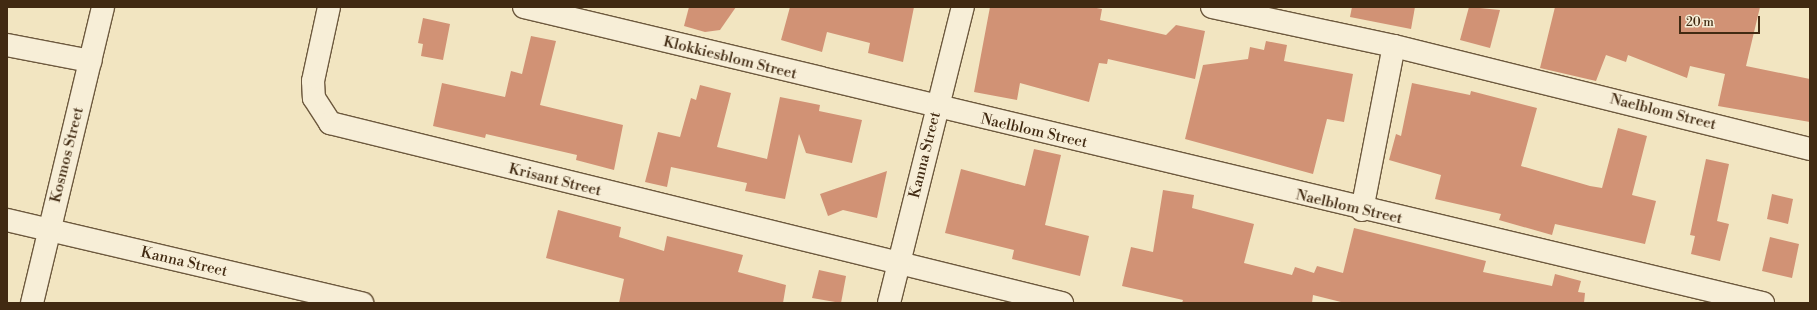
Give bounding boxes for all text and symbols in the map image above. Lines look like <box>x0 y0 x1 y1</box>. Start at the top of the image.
scale bar <box>1681 8 1762 34</box>
text: 20 m <box>1686 15 1714 30</box>
street label: Klokkiesblom Street <box>661 33 799 83</box>
street label: Naelblom Street <box>1608 90 1718 134</box>
street label: Kosmos Street <box>46 105 88 205</box>
street label: Kanna Street <box>906 110 944 200</box>
street label: Naelblom Street <box>979 110 1089 152</box>
street label: Krisant Street <box>507 160 603 200</box>
street label: Naelblom Street <box>1294 186 1404 228</box>
street label: Kanna Street <box>139 243 229 281</box>

